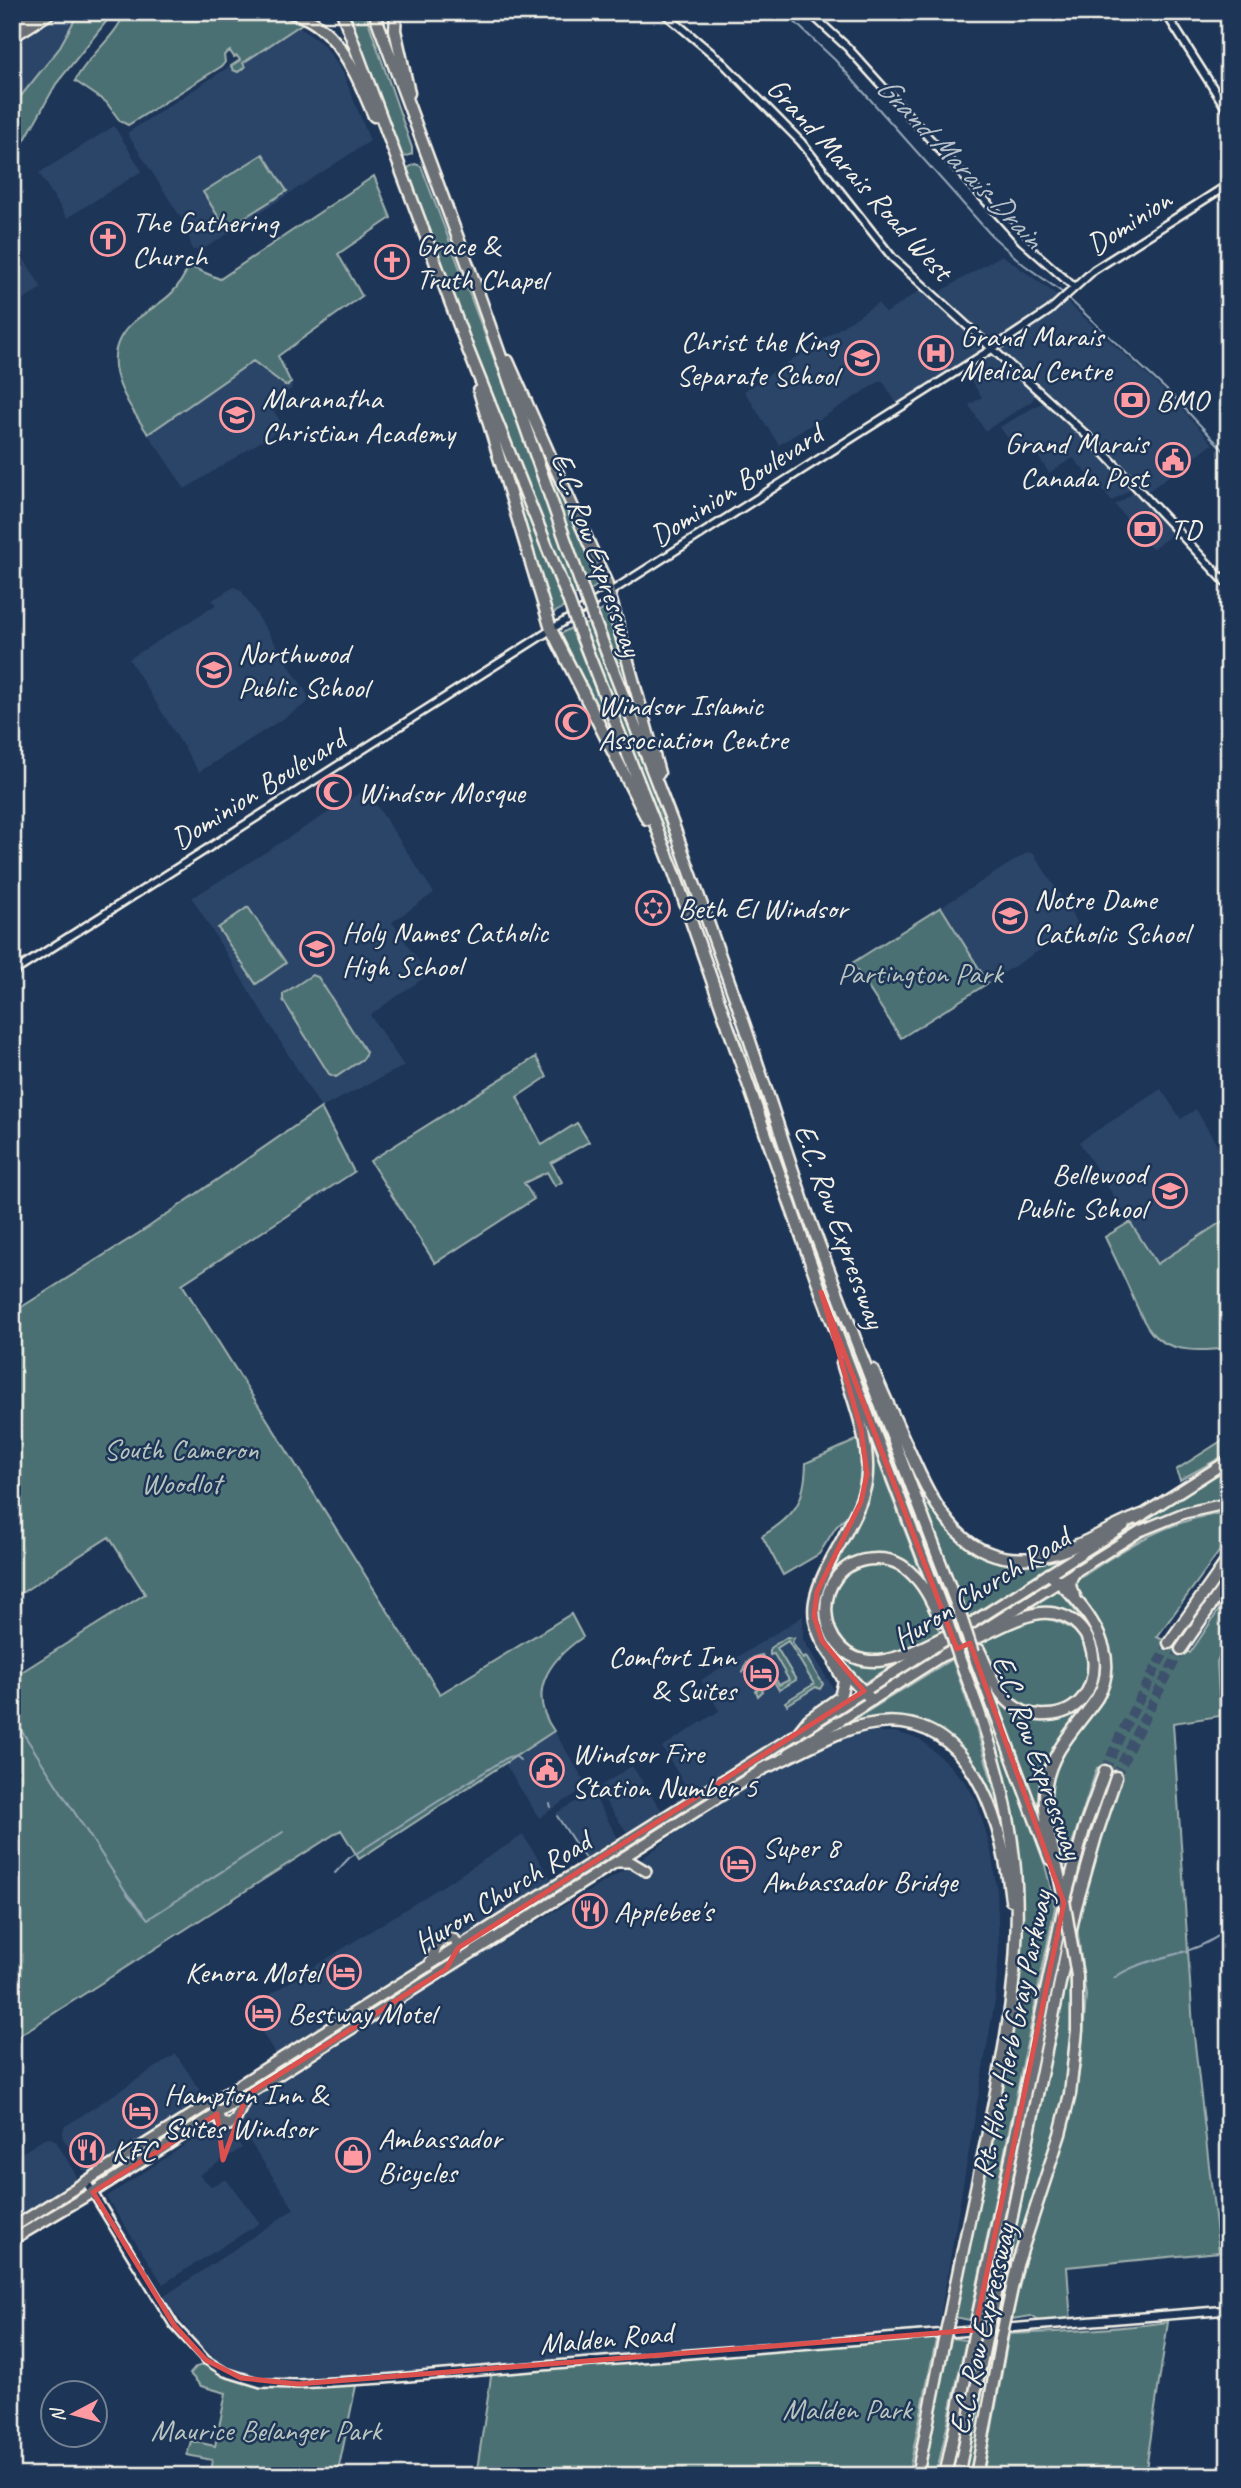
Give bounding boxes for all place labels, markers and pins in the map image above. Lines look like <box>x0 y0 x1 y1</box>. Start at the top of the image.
place label: The Gathering Church <box>132 203 281 275</box>
church icon: The Gathering Church <box>89 220 127 258</box>
place label: Grace & Truth Chapel <box>416 226 552 298</box>
church icon: Grace & Truth Chapel <box>373 243 411 281</box>
place label: Grand Marais Medical Centre <box>960 317 1114 389</box>
place label: Christ the King Separate School <box>676 322 843 394</box>
hospital icon: Grand Marais Medical Centre <box>917 334 955 372</box>
school or university icon: Christ the King Separate School <box>843 339 881 377</box>
place label: Maranatha Christian Academy <box>262 379 458 451</box>
bank icon: BMO <box>1113 381 1151 419</box>
place label: BMO <box>1156 381 1211 419</box>
school or university icon: Maranatha Christian Academy <box>218 396 256 434</box>
place label: Grand Marais Canada Post <box>1005 424 1151 496</box>
public building icon: Grand Marais Canada Post <box>1154 441 1192 479</box>
bank icon: TD <box>1126 510 1164 548</box>
place label: TD <box>1170 510 1204 548</box>
place label: Northwood Public School <box>238 634 373 706</box>
school or university icon: Northwood Public School <box>195 651 233 689</box>
place label: Windsor Islamic Association Centre <box>598 686 790 758</box>
mosque icon: Windsor Islamic Association Centre <box>554 703 592 741</box>
mosque icon: Windsor Mosque <box>315 773 353 811</box>
place label: Windsor Mosque <box>358 773 527 811</box>
place label: Notre Dame Catholic School <box>1034 880 1194 952</box>
synagogue icon: Beth El Windsor <box>634 889 672 927</box>
place label: Beth El Windsor <box>678 889 851 927</box>
school or university icon: Notre Dame Catholic School <box>991 897 1029 935</box>
place label: Holy Names Catholic High School <box>342 913 549 985</box>
school or university icon: Holy Names Catholic High School <box>298 930 336 968</box>
place label: Bellewood Public School <box>1016 1155 1151 1227</box>
school or university icon: Bellewood Public School <box>1151 1172 1189 1210</box>
place label: Comfort Inn & Suites <box>608 1637 739 1709</box>
hotel icon: Comfort Inn & Suites <box>742 1654 780 1692</box>
place label: Windsor Fire Station Number 5 <box>572 1734 759 1806</box>
public building icon: Windsor Fire Station Number 5 <box>528 1751 566 1789</box>
place label: Super 8 Ambassador Bridge <box>762 1828 960 1900</box>
hotel icon: Super 8 Ambassador Bridge <box>719 1845 757 1883</box>
restaurant icon: Applebee's <box>571 1892 609 1930</box>
place label: Applebee's <box>614 1892 716 1930</box>
place label: Kenora Motel <box>185 1953 325 1991</box>
hotel icon: Kenora Motel <box>325 1953 363 1991</box>
hotel icon: Bestway Motel <box>244 1994 282 2032</box>
place label: Bestway Motel <box>288 1994 440 2032</box>
place label: Hampton Inn & Suites Windsor <box>164 2075 330 2147</box>
hotel icon: Hampton Inn & Suites Windsor <box>121 2092 159 2130</box>
place label: Ambassador Bicycles <box>378 2119 504 2191</box>
restaurant icon: KFC <box>68 2131 106 2169</box>
place label: KFC <box>112 2131 159 2169</box>
shop icon: Ambassador Bicycles <box>334 2136 372 2174</box>

